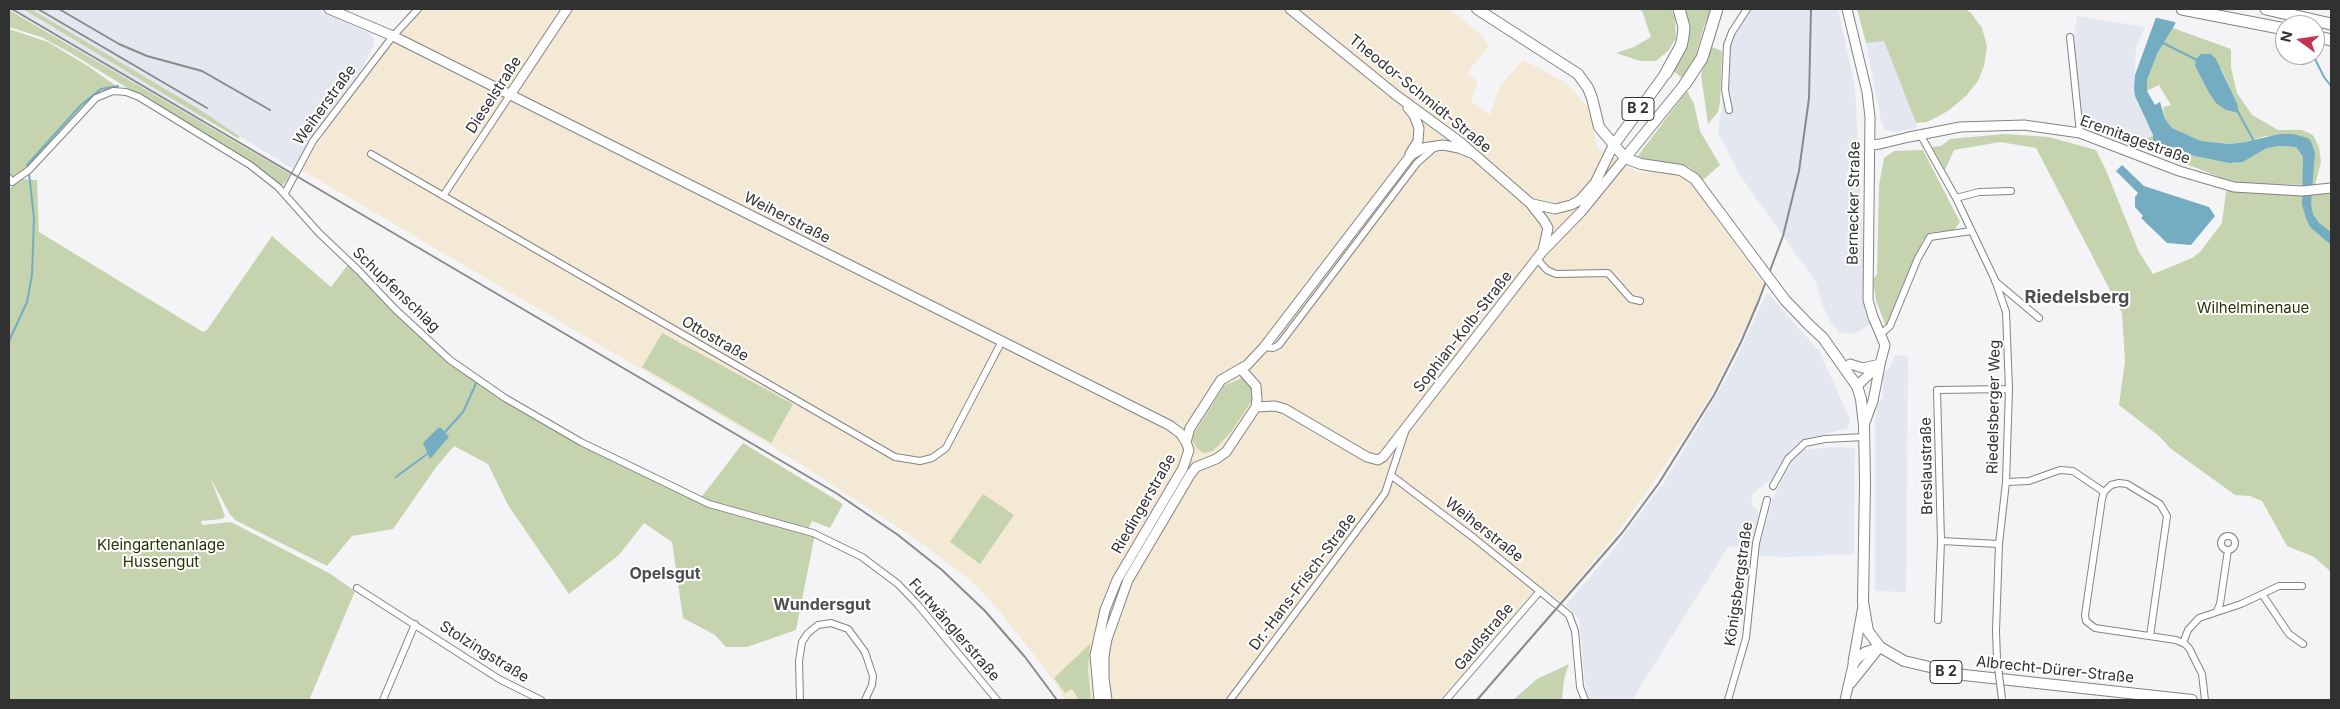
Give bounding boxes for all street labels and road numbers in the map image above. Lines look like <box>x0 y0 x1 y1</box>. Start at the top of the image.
street label: Theodor-Schmidt-Straße <box>1345 31 1495 157</box>
street label: Dieselstraße <box>462 53 526 137</box>
street label: Weiherstraße <box>290 61 360 149</box>
road number: B 2 <box>1622 98 1654 120</box>
street label: Eremitagestraße <box>2077 112 2193 168</box>
street label: Bernecker Straße <box>1844 141 1864 265</box>
street label: Weiherstraße <box>741 189 833 247</box>
street label: Schupfenschlag <box>349 244 443 336</box>
street label: Sophian-Kolb-Straße <box>1410 268 1516 396</box>
street label: Ottostraße <box>678 313 752 365</box>
street label: Riedelsberger Weg <box>1984 340 2004 474</box>
street label: Breslaustraße <box>1917 417 1937 515</box>
street label: Riedingerstraße <box>1108 451 1180 557</box>
street label: Weiherstraße <box>1441 494 1527 566</box>
street label: Dr.-Hans-Frisch-Straße <box>1246 510 1360 654</box>
street label: Königsbergstraße <box>1721 521 1757 647</box>
street label: Furtwänglerstraße <box>905 575 1003 685</box>
street label: Gaußstraße <box>1451 600 1517 674</box>
street label: Stolzingstraße <box>436 617 532 687</box>
street label: Albrecht-Dürer-Straße <box>1975 653 2135 687</box>
road number: B 2 <box>1930 660 1962 684</box>

